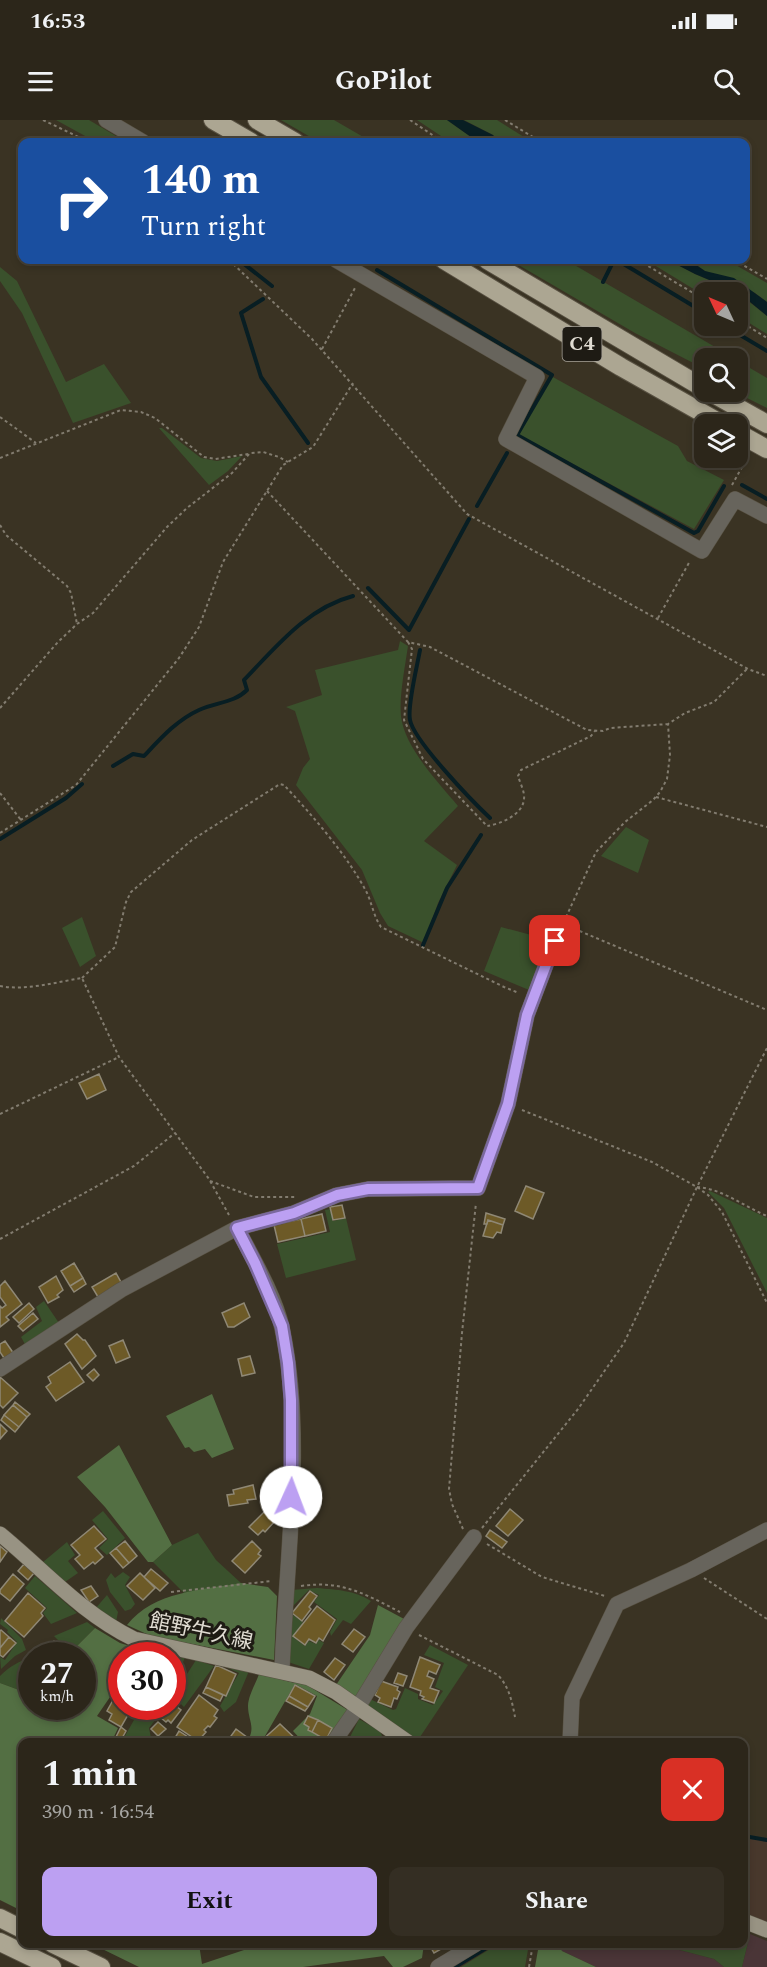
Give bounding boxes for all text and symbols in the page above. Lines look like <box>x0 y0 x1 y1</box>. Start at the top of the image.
text: 16:53 <box>30 5 85 38</box>
text: GoPilot <box>335 60 432 102</box>
icon: menu <box>24 65 57 98</box>
icon: search <box>710 65 743 98</box>
text: 140 m <box>141 149 260 212</box>
icon: right <box>42 162 120 240</box>
text: Turn right <box>141 206 266 248</box>
north arrow <box>694 282 748 336</box>
map controls <box>694 282 748 468</box>
road number: C4 <box>562 327 602 361</box>
button: search <box>694 348 748 402</box>
button: layers <box>694 414 748 468</box>
pin <box>529 915 580 966</box>
icon: arrive <box>538 924 571 957</box>
position arrow <box>259 1465 323 1529</box>
street label: 館野牛久線 <box>146 1605 256 1659</box>
speed limit sign: 30 <box>108 1642 186 1720</box>
text: 27 <box>40 1651 74 1697</box>
text: km/h <box>40 1685 74 1708</box>
text: 1 min <box>42 1747 138 1802</box>
button: close <box>661 1758 724 1821</box>
text: 390 m · 16:54 <box>42 1797 154 1827</box>
button: Exit <box>42 1867 377 1936</box>
button: Share <box>389 1867 724 1936</box>

